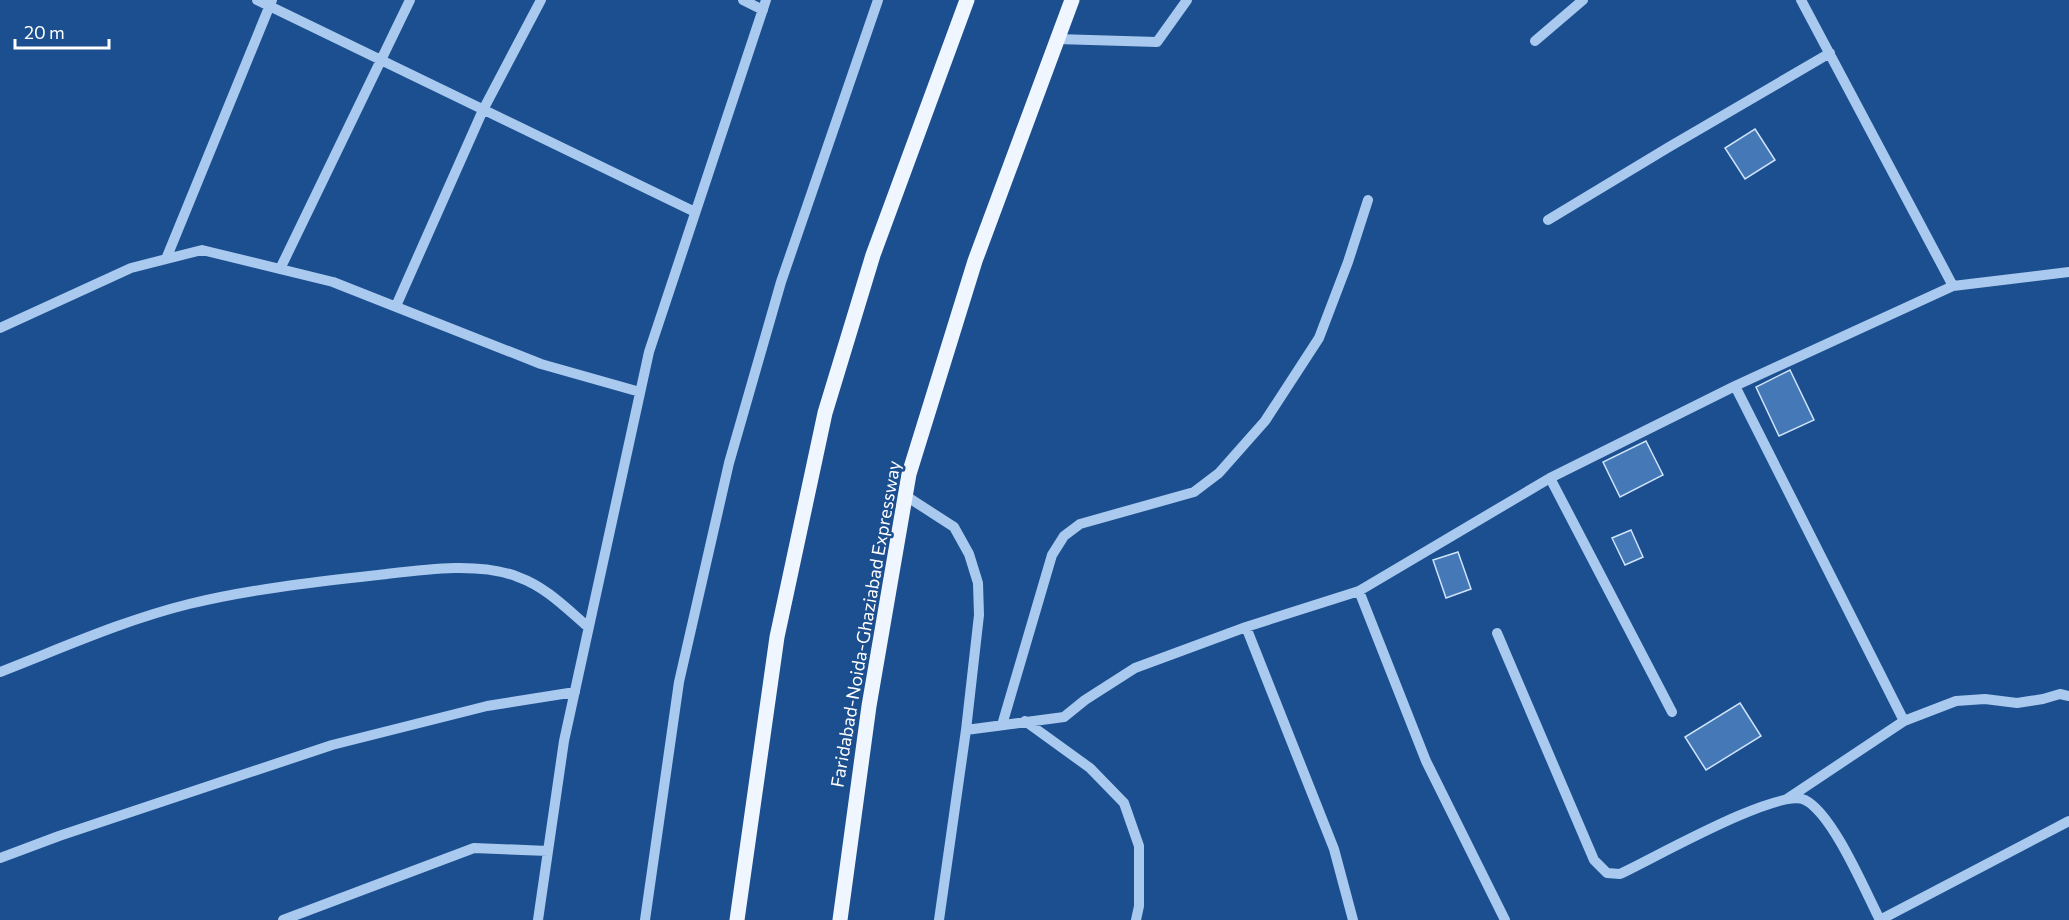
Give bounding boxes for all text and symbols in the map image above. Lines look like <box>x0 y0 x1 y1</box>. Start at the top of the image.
scale bar <box>15 12 110 50</box>
text: 20 m <box>24 21 65 43</box>
street label: Faridabad-Noida-Ghaziabad Expressway <box>825 459 905 789</box>

